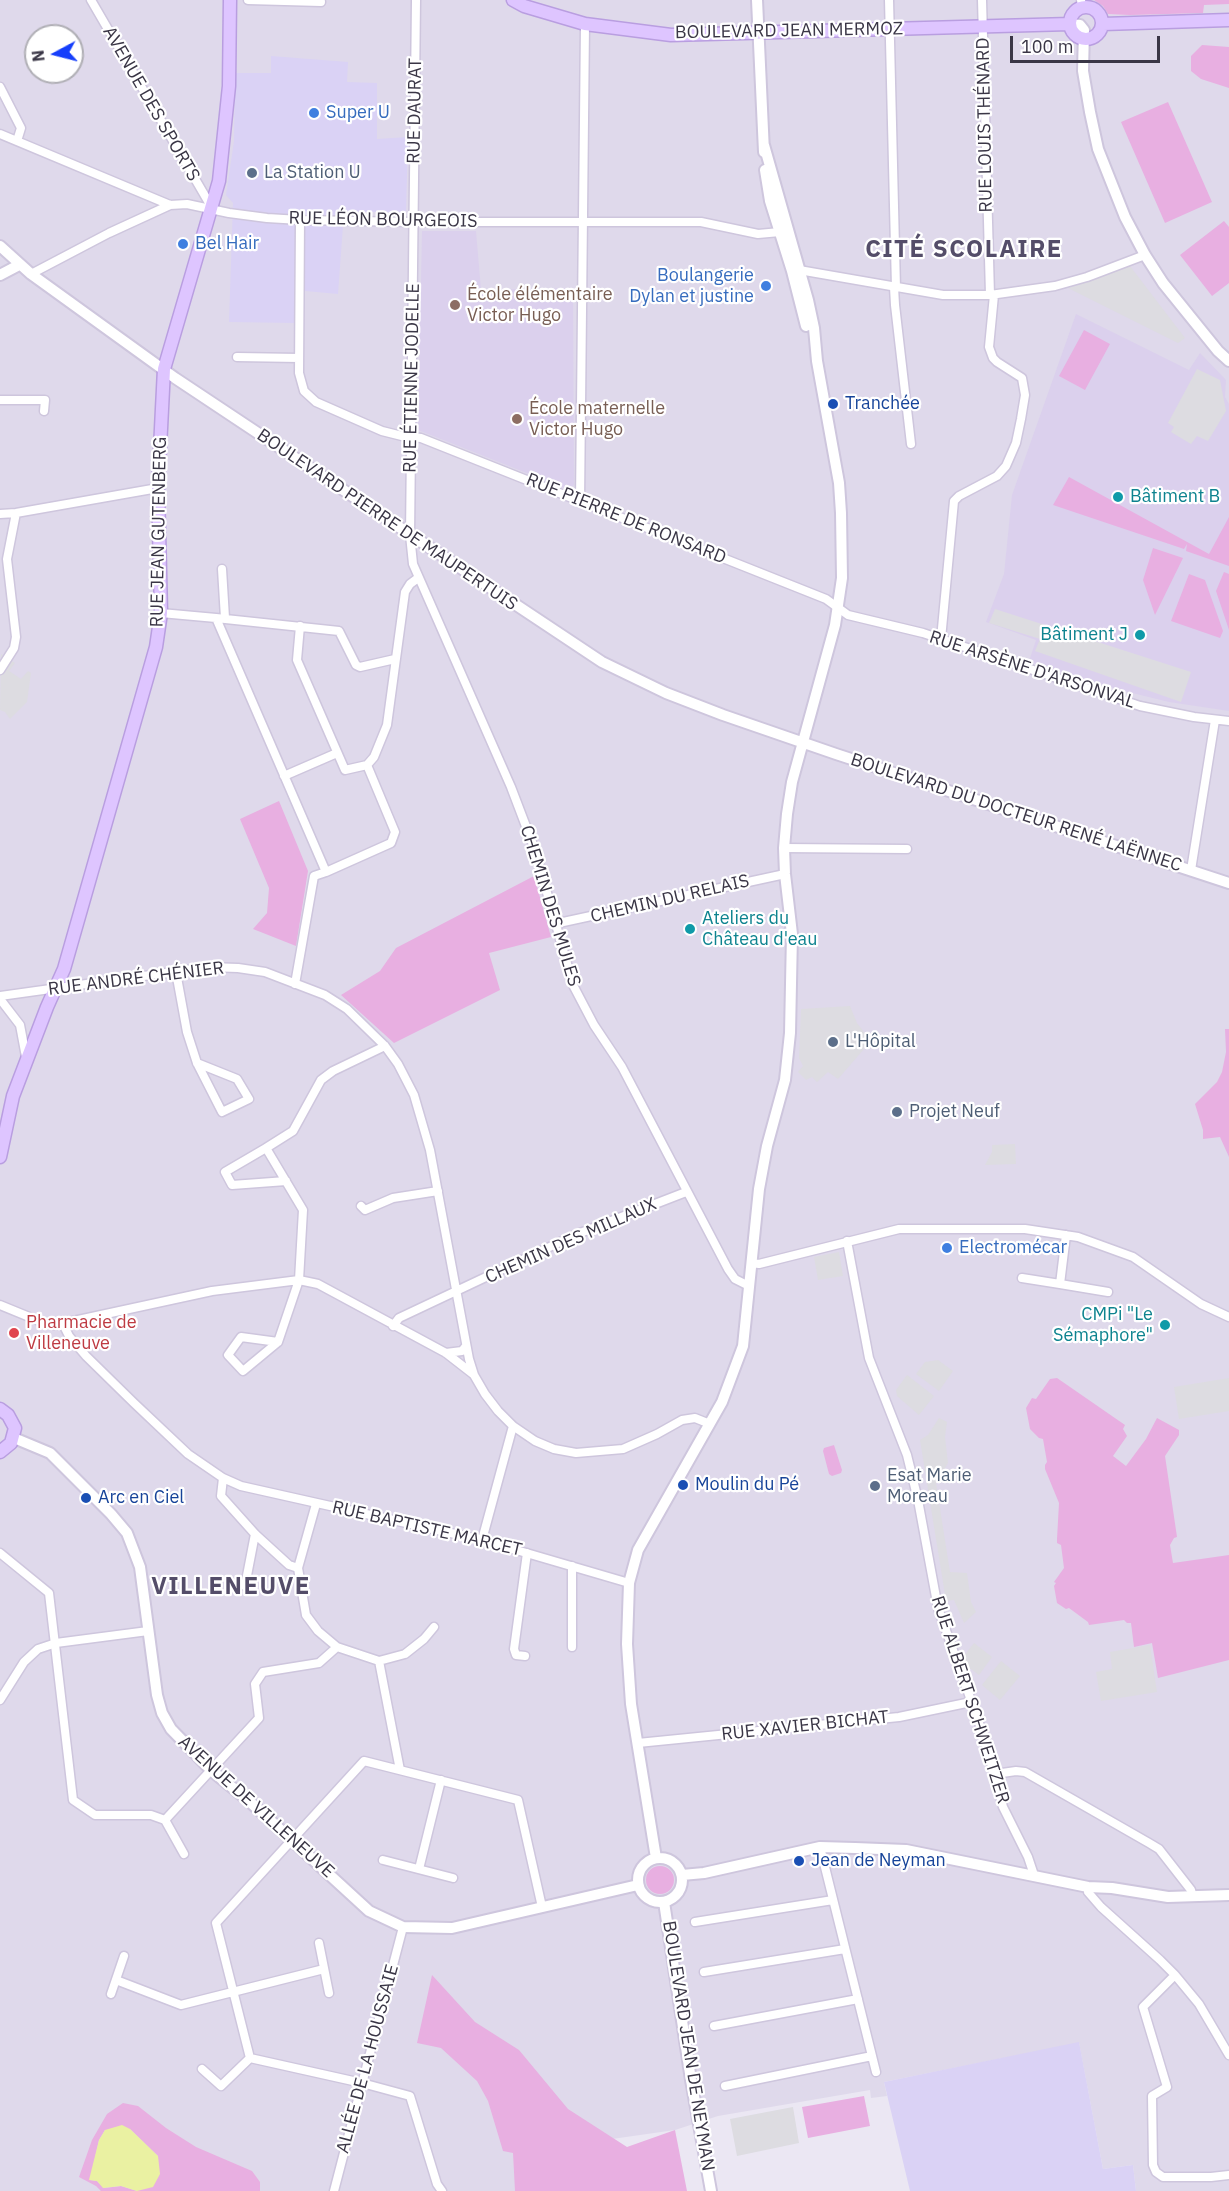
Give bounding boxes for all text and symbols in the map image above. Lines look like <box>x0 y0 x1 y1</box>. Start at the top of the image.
street label: BOULEVARD JEAN MERMOZ <box>675 18 903 44</box>
street label: AVENUE DES SPORTS <box>98 23 204 185</box>
north arrow <box>24 24 84 84</box>
scale bar <box>1013 24 1163 62</box>
text: 100 m <box>1021 35 1073 58</box>
street label: RUE LOUIS THÉNARD <box>973 37 997 213</box>
text: N <box>27 49 49 63</box>
street label: RUE DAURAT <box>403 58 427 164</box>
place label: Super U <box>326 102 390 124</box>
marker: Super U <box>307 106 321 120</box>
place label: La Station U <box>264 162 361 184</box>
marker: La Station U <box>245 166 259 180</box>
street label: RUE LÉON BOURGEOIS <box>288 208 478 232</box>
place label: Bel Hair <box>195 233 259 255</box>
district label: CITÉ SCOLAIRE <box>865 236 1063 264</box>
marker: Bel Hair <box>176 237 190 251</box>
place label: Boulangerie Dylan et justine <box>629 265 754 308</box>
marker: Boulangerie Dylan et justine <box>759 279 773 293</box>
street label: RUE ÉTIENNE JODELLE <box>400 283 424 473</box>
place label: École élémentaire Victor Hugo <box>467 284 613 326</box>
marker: École élémentaire Victor Hugo <box>448 298 462 312</box>
place label: Tranchée <box>845 393 920 415</box>
marker: Tranchée <box>826 397 840 411</box>
place label: École maternelle Victor Hugo <box>529 398 665 440</box>
marker: École maternelle Victor Hugo <box>510 412 524 426</box>
street label: BOULEVARD PIERRE DE MAUPERTUIS <box>253 424 521 616</box>
street label: RUE JEAN GUTENBERG <box>147 436 171 628</box>
street label: RUE PIERRE DE RONSARD <box>523 469 729 569</box>
place label: Bâtiment B <box>1130 486 1220 508</box>
marker: Bâtiment B <box>1111 490 1125 504</box>
place label: Bâtiment J <box>1040 624 1128 646</box>
street label: RUE ARSÈNE D'ARSONVAL <box>926 627 1138 713</box>
marker: Bâtiment J <box>1133 628 1147 642</box>
street label: BOULEVARD DU DOCTEUR RENÉ LAËNNEC <box>848 749 1184 877</box>
street label: CHEMIN DES MULES <box>515 823 585 989</box>
street label: CHEMIN DU RELAIS <box>589 870 751 928</box>
place label: Ateliers du Château d'eau <box>702 908 817 950</box>
marker: Ateliers du Château d'eau <box>683 922 697 936</box>
street label: RUE ANDRÉ CHÉNIER <box>47 957 225 1001</box>
place label: L'Hôpital <box>845 1031 916 1053</box>
marker: L'Hôpital <box>826 1035 840 1049</box>
place label: Projet Neuf <box>909 1101 1000 1123</box>
marker: Projet Neuf <box>890 1105 904 1119</box>
street label: CHEMIN DES MILLAUX <box>482 1193 660 1289</box>
place label: Electromécar <box>959 1237 1067 1259</box>
marker: Electromécar <box>940 1241 954 1255</box>
place label: CMPi "Le Sémaphore" <box>1053 1304 1153 1346</box>
place label: Pharmacie de Villeneuve <box>26 1312 137 1354</box>
marker: CMPi "Le Sémaphore" <box>1158 1318 1172 1332</box>
marker: Pharmacie de Villeneuve <box>7 1326 21 1340</box>
place label: Esat Marie Moreau <box>887 1465 972 1508</box>
place label: Moulin du Pé <box>695 1474 799 1496</box>
marker: Moulin du Pé <box>676 1478 690 1492</box>
marker: Esat Marie Moreau <box>868 1479 882 1493</box>
place label: Arc en Ciel <box>98 1487 184 1509</box>
marker: Arc en Ciel <box>79 1491 93 1505</box>
street label: RUE BAPTISTE MARCET <box>330 1497 524 1561</box>
district label: VILLENEUVE <box>151 1573 311 1601</box>
street label: RUE ALBERT SCHWEITZER <box>926 1593 1014 1807</box>
street label: RUE XAVIER BICHAT <box>720 1706 890 1746</box>
street label: AVENUE DE VILLENEUVE <box>174 1731 338 1883</box>
place label: Jean de Neyman <box>811 1850 946 1872</box>
marker: Jean de Neyman <box>792 1854 806 1868</box>
street label: BOULEVARD JEAN DE NEYMAN <box>658 1919 718 2173</box>
street label: ALLÉE DE LA HOUSSAIE <box>332 1962 404 2156</box>

